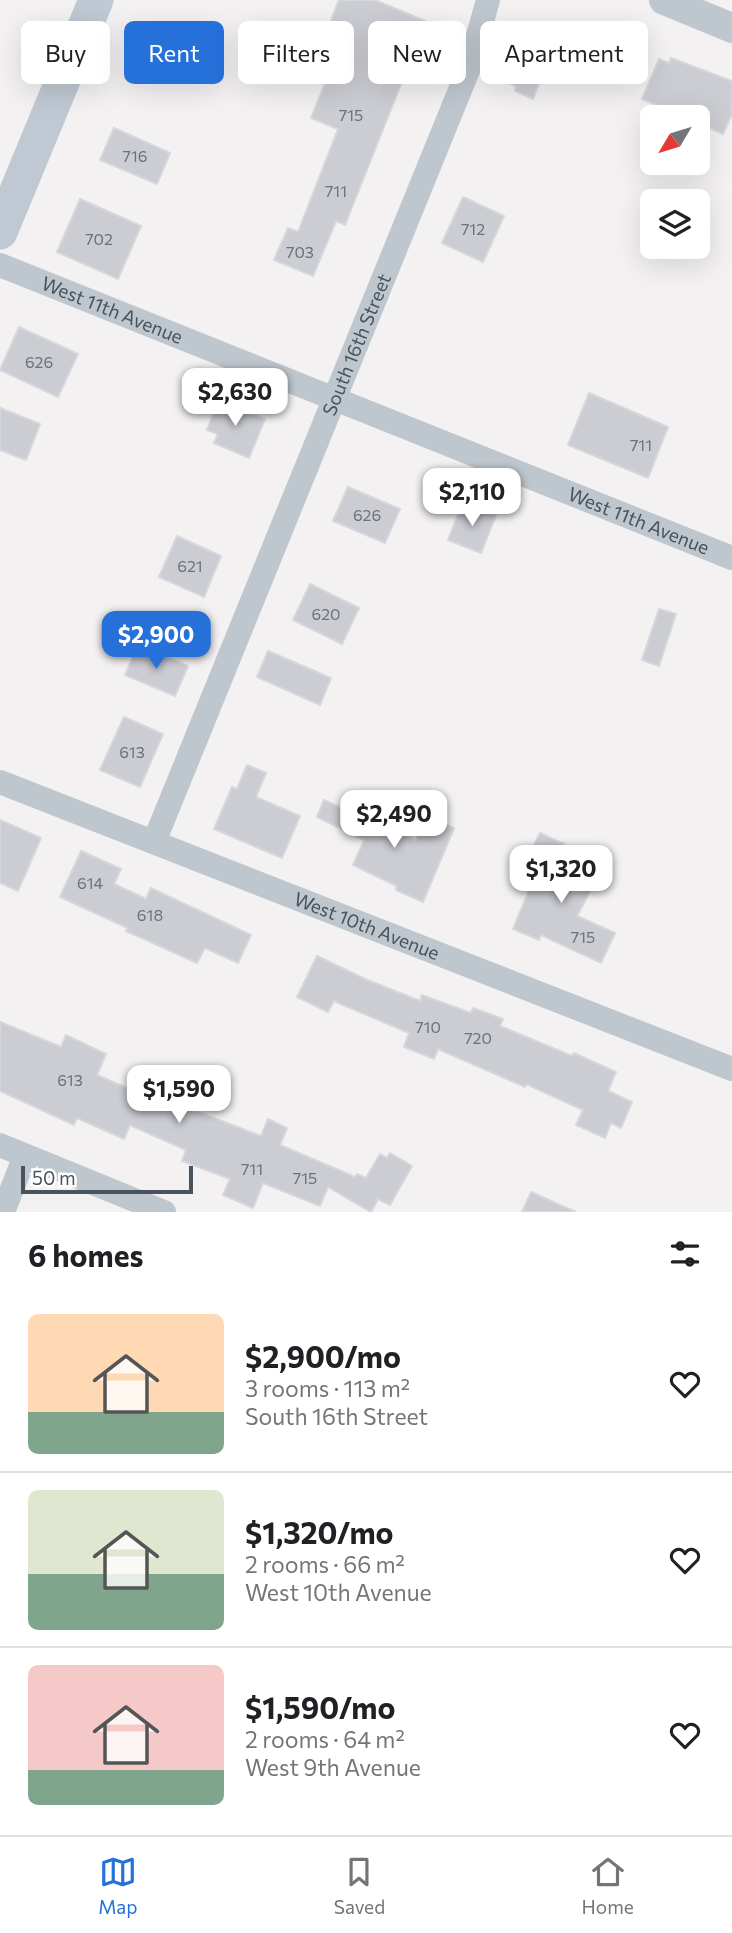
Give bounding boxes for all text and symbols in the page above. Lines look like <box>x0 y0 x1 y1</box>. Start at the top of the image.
chip: Buy <box>21 21 110 84</box>
chip: Rent <box>124 21 224 84</box>
chip: Filters <box>238 21 354 84</box>
chip: New <box>368 21 466 84</box>
chip: Apartment <box>480 21 648 84</box>
house number: 715 <box>339 105 363 124</box>
north arrow <box>640 105 710 175</box>
map controls <box>640 105 710 259</box>
house number: 716 <box>123 146 148 165</box>
house number: 711 <box>325 181 347 200</box>
button: layers <box>640 189 710 259</box>
house number: 712 <box>461 219 485 238</box>
house number: 702 <box>85 229 113 248</box>
house number: 703 <box>286 242 314 261</box>
street label: South 16th Street <box>317 270 395 419</box>
street label: West 11th Avenue <box>39 271 186 348</box>
house number: 626 <box>25 352 53 371</box>
pin: $2,630 <box>178 368 292 428</box>
text: $2,630 <box>198 377 272 405</box>
house number: 711 <box>630 435 652 454</box>
pin: $2,110 <box>415 468 529 528</box>
text: $2,110 <box>439 477 505 505</box>
street label: West 11th Avenue <box>565 482 713 559</box>
house number: 626 <box>353 505 381 524</box>
house number: 621 <box>177 556 203 575</box>
house number: 620 <box>312 604 340 623</box>
pin: $2,900 <box>99 612 213 671</box>
text: $2,900 <box>118 620 194 648</box>
house number: 613 <box>119 742 145 761</box>
pin: $2,490 <box>337 790 451 850</box>
text: $2,490 <box>356 799 432 827</box>
pin: $1,320 <box>504 846 618 905</box>
text: $1,320 <box>526 854 596 882</box>
house number: 614 <box>77 873 103 892</box>
street label: West 10th Avenue <box>291 886 443 964</box>
house number: 618 <box>137 905 163 924</box>
house number: 715 <box>571 927 595 946</box>
house number: 710 <box>415 1017 441 1036</box>
house number: 720 <box>464 1028 492 1047</box>
pin: $1,590 <box>122 1066 236 1125</box>
house number: 613 <box>57 1070 83 1089</box>
text: $1,590 <box>143 1074 215 1102</box>
house number: 711 <box>241 1159 263 1178</box>
scale bar <box>21 1163 192 1195</box>
text: 50 m <box>32 1166 76 1189</box>
house number: 715 <box>293 1168 317 1187</box>
icon: filters <box>666 1235 704 1273</box>
text: 6 homes <box>28 1236 143 1273</box>
text: $2,900/mo <box>245 1337 401 1374</box>
icon: home <box>84 1342 168 1426</box>
icon: heart <box>666 1365 704 1403</box>
text: 3 rooms · 113 m² <box>245 1374 410 1402</box>
text: South 16th Street <box>245 1402 428 1430</box>
text: $1,320/mo <box>245 1513 394 1550</box>
icon: home <box>84 1518 168 1602</box>
icon: heart <box>666 1541 704 1579</box>
text: 2 rooms · 66 m² <box>245 1550 405 1578</box>
text: West 10th Avenue <box>245 1578 432 1606</box>
text: $1,590/mo <box>245 1688 395 1725</box>
icon: home <box>84 1693 168 1777</box>
icon: heart <box>666 1716 704 1754</box>
text: 2 rooms · 64 m² <box>245 1725 405 1753</box>
text: West 9th Avenue <box>245 1753 421 1781</box>
tab: Map <box>98 1853 137 1918</box>
tab: Saved <box>334 1853 385 1918</box>
tab: Home <box>582 1853 634 1918</box>

